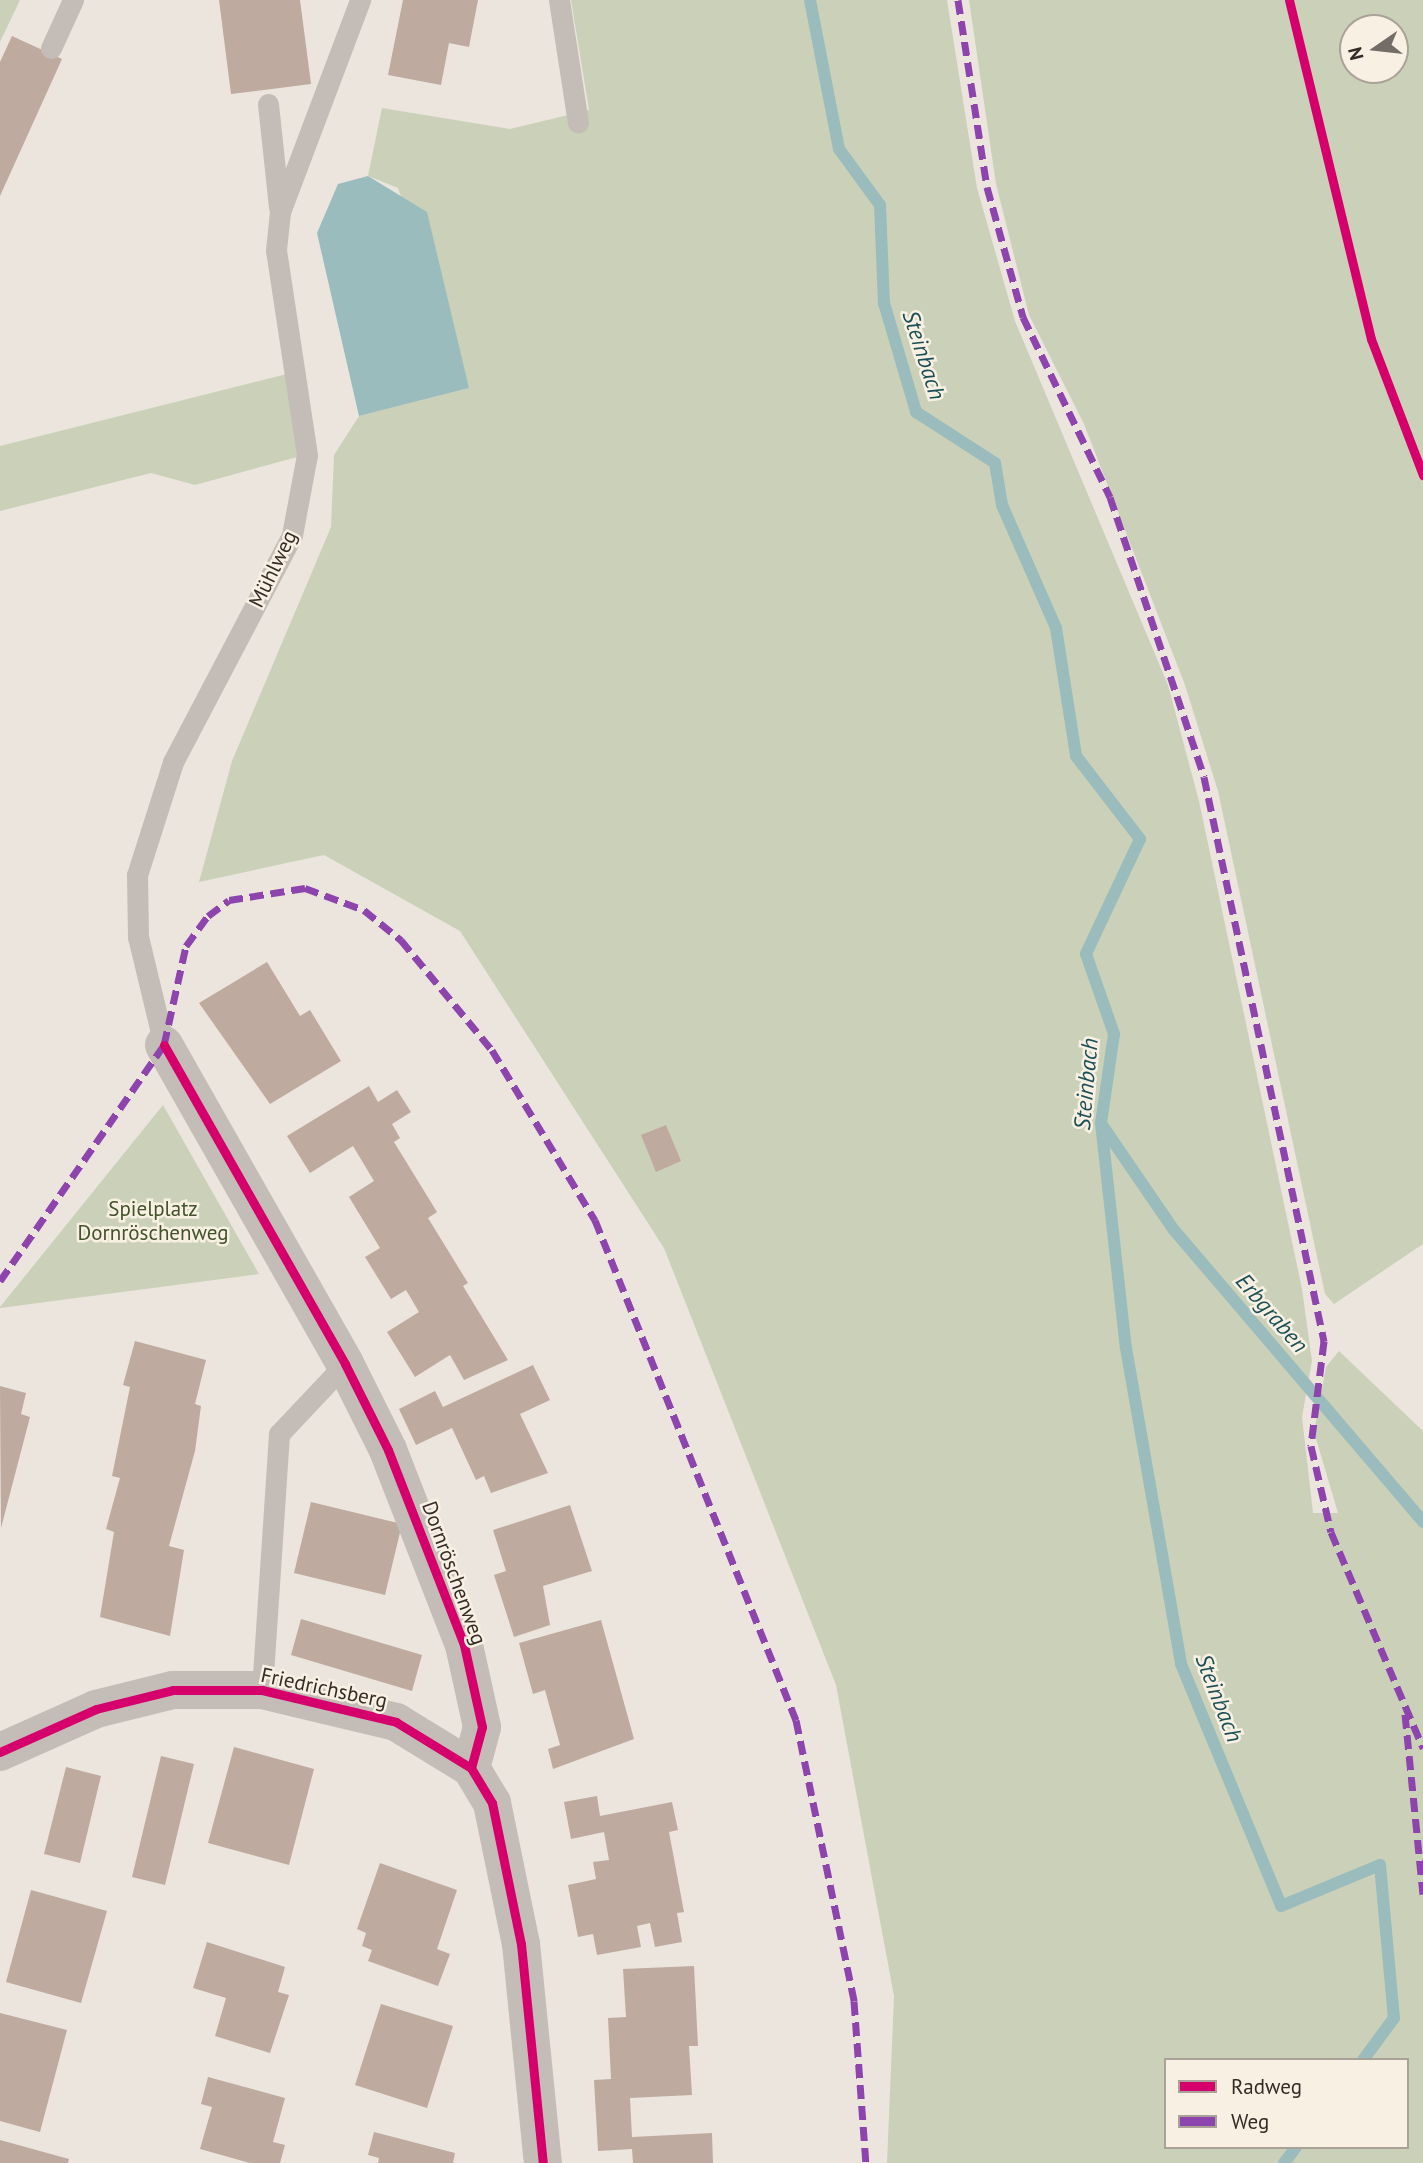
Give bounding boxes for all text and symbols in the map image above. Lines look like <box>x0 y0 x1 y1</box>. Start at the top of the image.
north arrow <box>1339 14 1409 84</box>
text: N <box>1342 45 1369 63</box>
water label: Steinbach <box>897 307 951 403</box>
street label: Mühlweg <box>244 526 302 612</box>
water label: Steinbach <box>1068 1037 1104 1131</box>
park label: Spielplatz Dornröschenweg <box>78 1196 228 1246</box>
water label: Erbgraben <box>1230 1268 1314 1358</box>
street label: Dornröschenweg <box>416 1498 492 1648</box>
water label: Steinbach <box>1190 1650 1248 1746</box>
street label: Friedrichsberg <box>258 1662 390 1714</box>
legend <box>1164 2058 1409 2149</box>
text: Radweg <box>1231 2073 1302 2100</box>
text: Weg <box>1231 2108 1269 2135</box>

